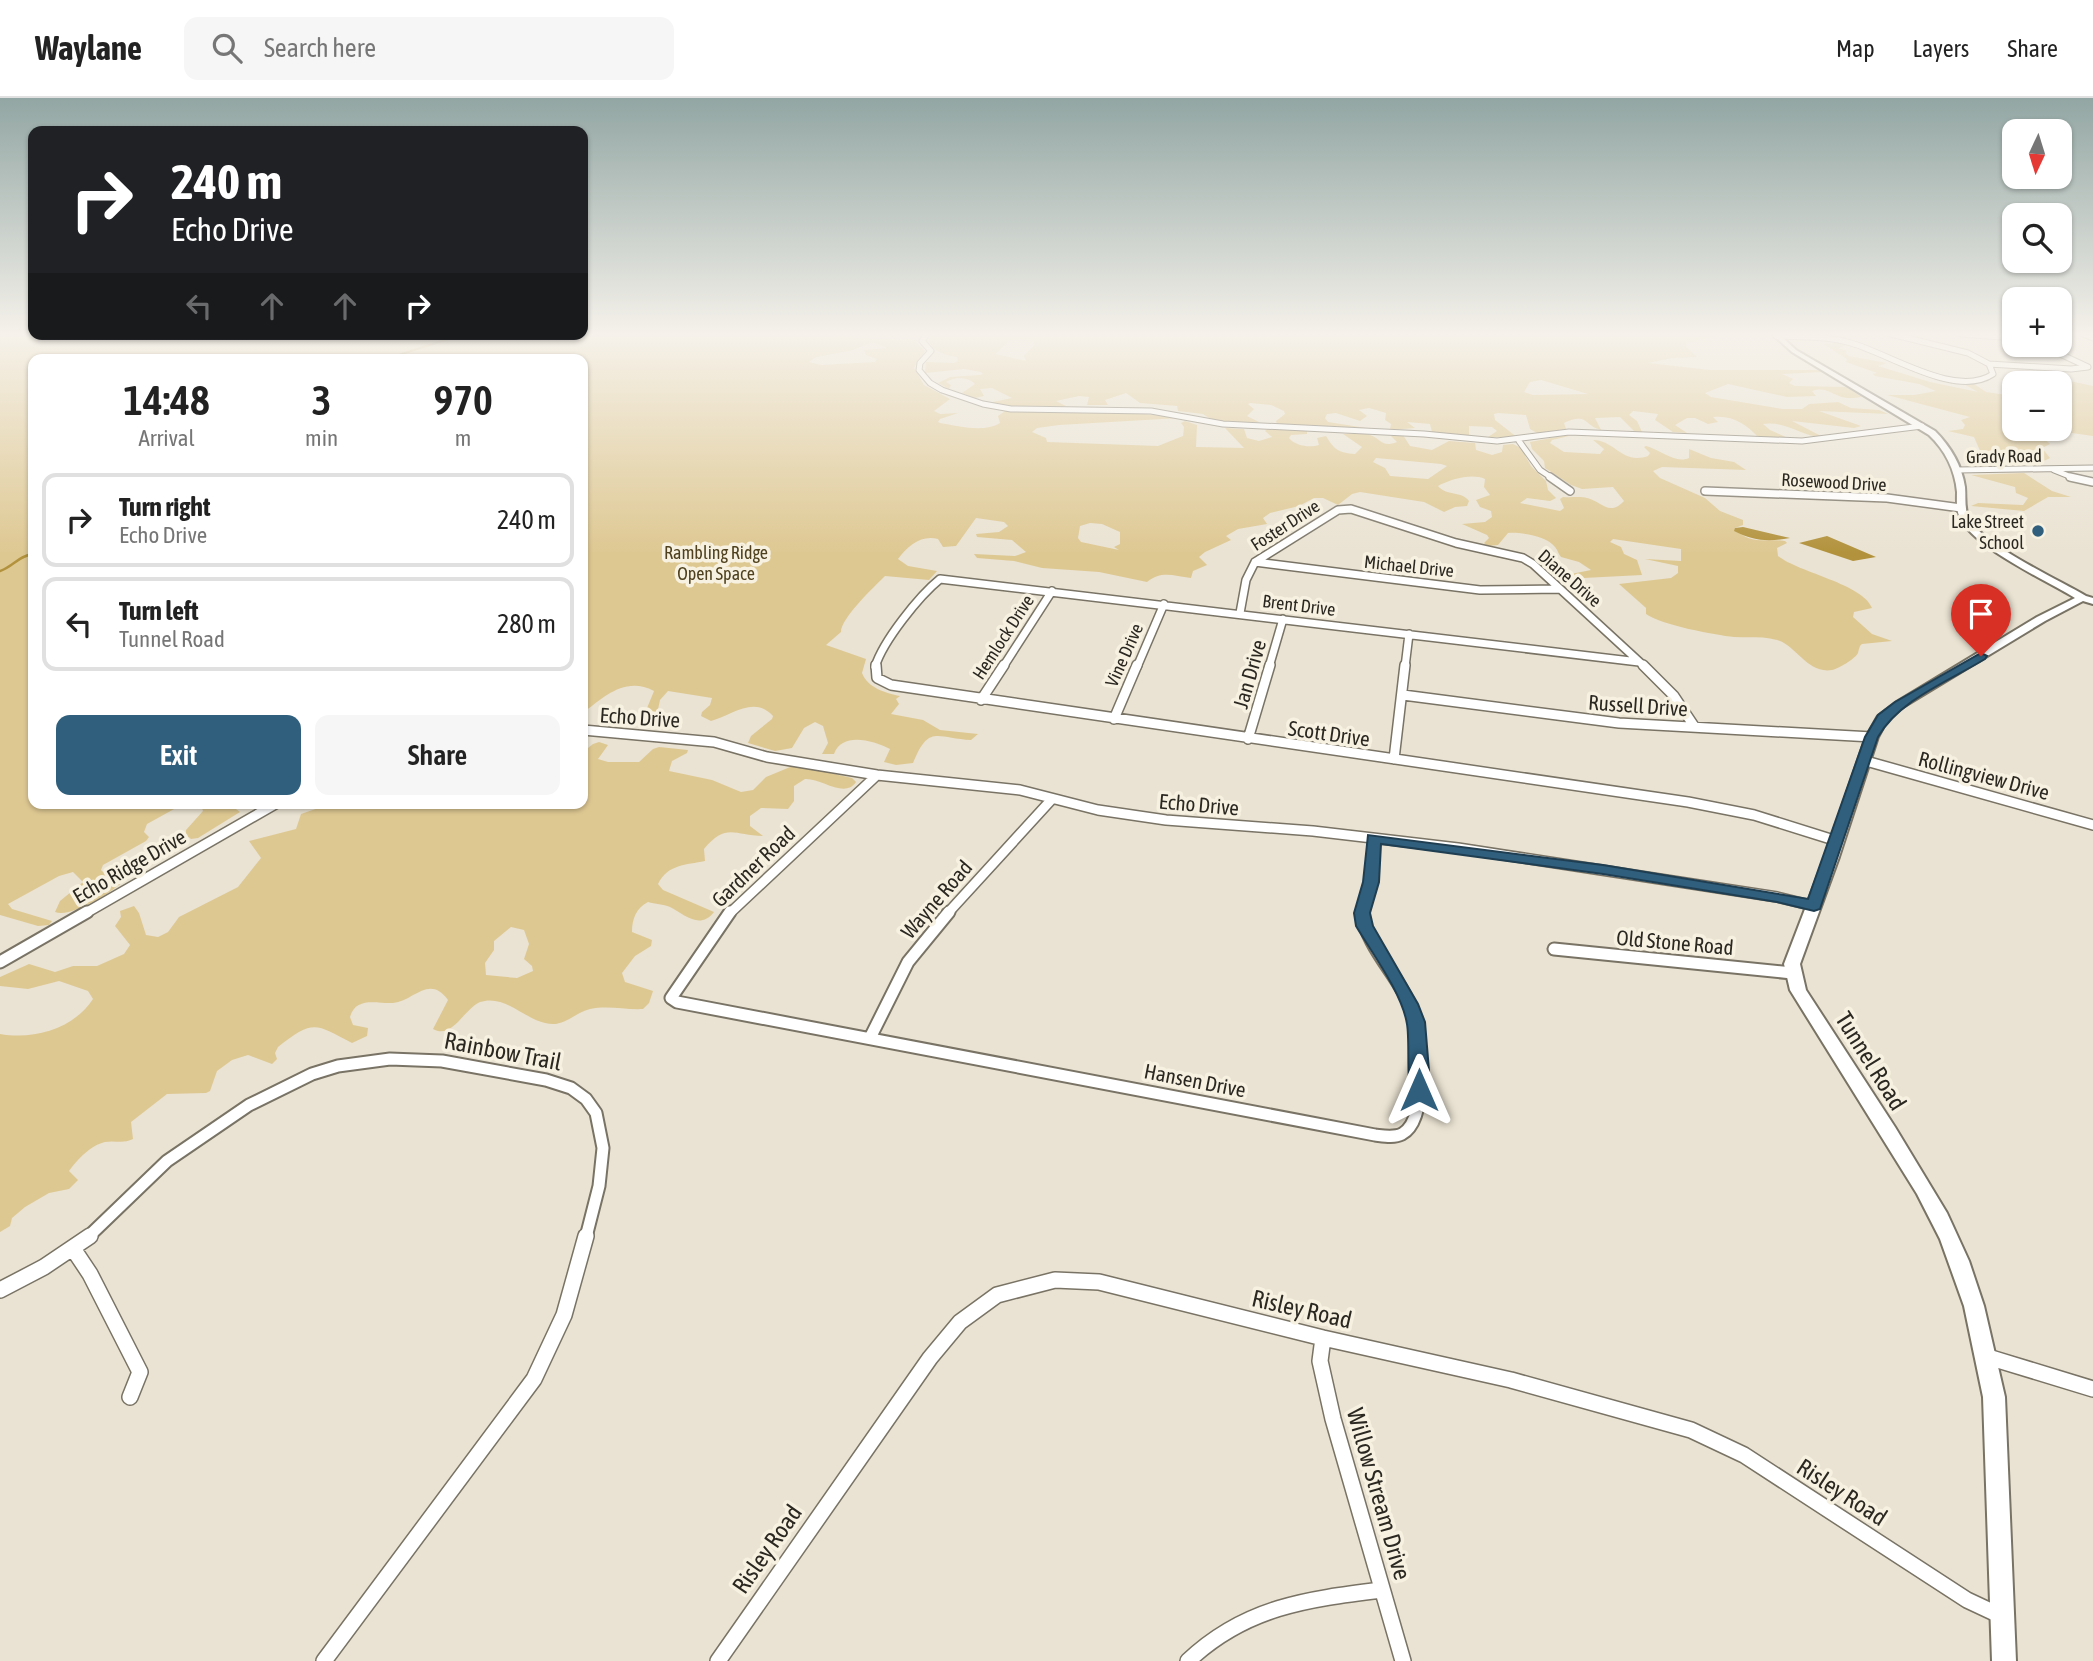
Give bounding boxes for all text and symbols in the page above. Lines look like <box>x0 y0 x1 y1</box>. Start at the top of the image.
search box <box>184 17 674 80</box>
text: Waylane <box>35 29 142 67</box>
icon: search <box>208 29 246 67</box>
text: Search here <box>264 33 376 63</box>
text: Map <box>1836 35 1875 62</box>
text: Layers <box>1913 35 1969 62</box>
text: Share <box>2007 35 2058 62</box>
north arrow <box>2002 119 2072 189</box>
map controls <box>2002 119 2072 441</box>
text: 240 m <box>171 153 282 209</box>
icon: right <box>56 154 147 245</box>
button: search <box>2002 203 2072 273</box>
text: Echo Drive <box>171 211 294 248</box>
icon: left <box>180 287 218 325</box>
icon: ahead <box>253 287 291 325</box>
icon: ahead <box>326 287 364 325</box>
icon: right <box>399 287 437 325</box>
button: + <box>2002 287 2072 357</box>
button: − <box>2002 371 2072 441</box>
text: 14:48 <box>123 376 210 424</box>
text: 3 <box>312 376 331 424</box>
text: 970 <box>433 376 493 424</box>
text: Arrival <box>138 425 195 451</box>
text: min <box>305 425 338 451</box>
text: m <box>455 425 471 451</box>
street label: Grady Road <box>1966 445 2042 467</box>
street label: Rosewood Drive <box>1781 469 1887 495</box>
text: Turn right <box>119 492 210 522</box>
street label: Foster Drive <box>1247 495 1323 555</box>
icon: right <box>60 501 98 539</box>
text: 240 m <box>497 505 556 535</box>
place label: Lake Street School <box>1951 511 2024 553</box>
text: Echo Drive <box>119 522 207 548</box>
marker: Lake Street School <box>2030 523 2046 539</box>
park label: Rambling Ridge Open Space <box>664 542 768 584</box>
street label: Diane Drive <box>1534 545 1606 611</box>
street label: Michael Drive <box>1363 551 1455 581</box>
pin <box>1951 584 2011 656</box>
street label: Brent Drive <box>1261 590 1337 620</box>
street label: Hemlock Drive <box>968 591 1038 683</box>
icon: arrive <box>1962 595 2000 633</box>
text: Turn left <box>119 596 199 626</box>
icon: left <box>60 605 98 643</box>
text: 280 m <box>497 609 556 639</box>
street label: Vine Drive <box>1101 620 1147 690</box>
text: Tunnel Road <box>119 626 225 652</box>
street label: Jan Drive <box>1228 637 1270 711</box>
street label: Russell Drive <box>1587 690 1689 720</box>
street label: Echo Drive <box>599 702 681 732</box>
button: Exit <box>56 715 301 795</box>
button: Share <box>315 715 560 795</box>
street label: Scott Drive <box>1287 715 1371 751</box>
street label: Rollingview Drive <box>1916 746 2052 804</box>
street label: Echo Drive <box>1158 789 1240 819</box>
street label: Gardner Road <box>707 821 799 911</box>
street label: Echo Ridge Drive <box>68 824 190 908</box>
street label: Wayne Road <box>896 855 976 943</box>
street label: Old Stone Road <box>1615 925 1735 959</box>
street label: Tunnel Road <box>1830 1007 1912 1115</box>
street label: Rainbow Trail <box>442 1026 565 1076</box>
position arrow <box>1382 1053 1456 1127</box>
street label: Hansen Drive <box>1142 1058 1248 1102</box>
street label: Risley Road <box>1249 1284 1355 1334</box>
street label: Willow Stream Drive <box>1342 1405 1416 1583</box>
street label: Risley Road <box>1792 1453 1892 1531</box>
street label: Risley Road <box>727 1500 807 1598</box>

